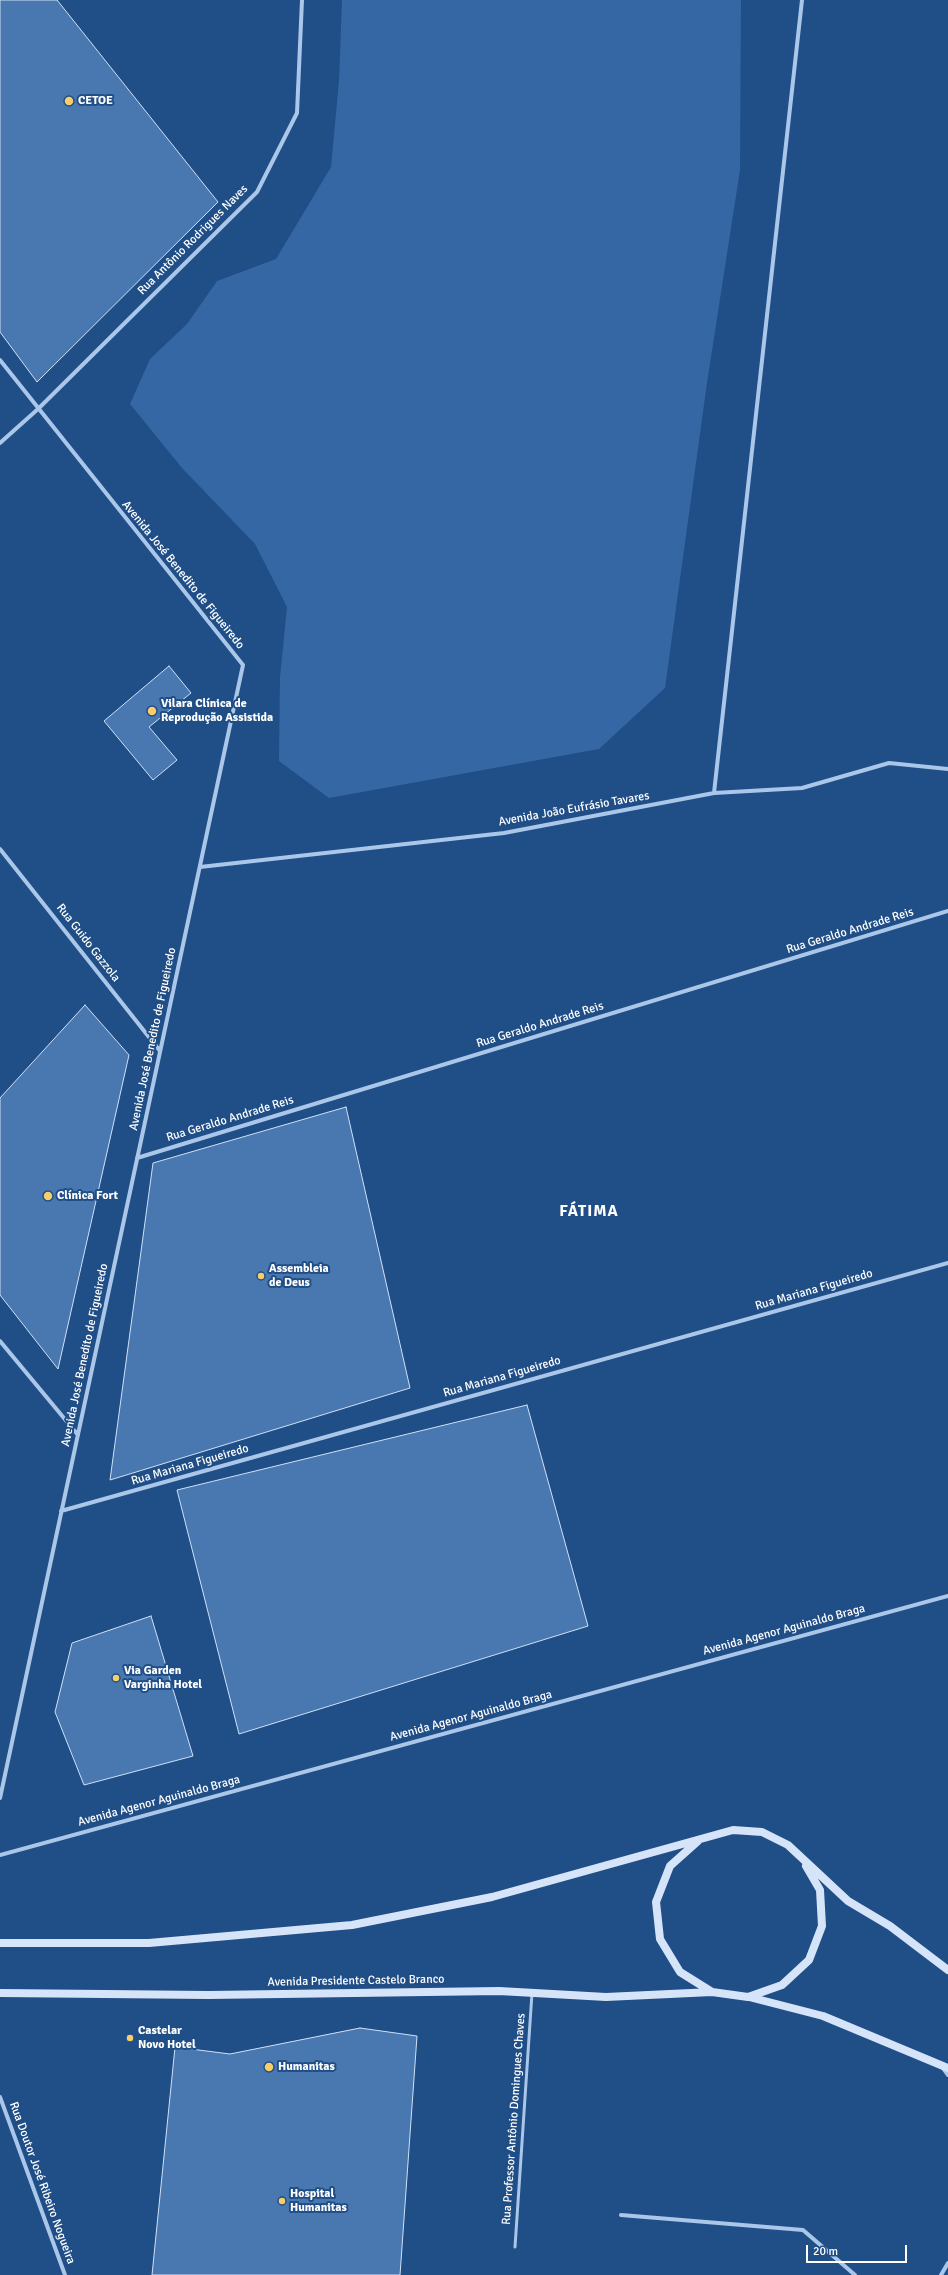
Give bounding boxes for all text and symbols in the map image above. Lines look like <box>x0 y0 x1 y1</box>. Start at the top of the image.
place label: CETOE <box>78 94 113 108</box>
marker: CETOE <box>63 95 75 107</box>
street label: Rua Antônio Rodrigues Naves <box>135 182 251 298</box>
street label: Avenida José Benedito de Figueiredo <box>119 498 247 652</box>
place label: Vilara Clínica de Reprodução Assistida <box>161 697 273 725</box>
marker: Vilara Clínica de Reprodução Assistida <box>146 705 158 717</box>
street label: Avenida João Eufrásio Tavares <box>497 789 651 829</box>
street label: Rua Guido Gazzola <box>53 901 123 985</box>
street label: Rua Geraldo Andrade Reis <box>785 905 915 957</box>
street label: Avenida José Benedito de Figueiredo <box>127 946 179 1132</box>
street label: Rua Geraldo Andrade Reis <box>475 999 605 1051</box>
street label: Rua Geraldo Andrade Reis <box>165 1093 295 1145</box>
place label: Clínica Fort <box>57 1189 118 1203</box>
marker: Clínica Fort <box>42 1190 54 1202</box>
district label: FÁTIMA <box>559 1202 619 1222</box>
street label: Avenida José Benedito de Figueiredo <box>59 1262 111 1448</box>
place label: Assembleia de Deus <box>269 1262 329 1290</box>
street label: Rua Mariana Figueiredo <box>754 1266 874 1314</box>
marker: Assembleia de Deus <box>256 1271 266 1281</box>
street label: Rua Mariana Figueiredo <box>442 1353 562 1401</box>
street label: Rua Mariana Figueiredo <box>130 1441 250 1489</box>
street label: Avenida Agenor Aguinaldo Braga <box>701 1601 867 1659</box>
place label: Via Garden Varginha Hotel <box>124 1664 202 1692</box>
marker: Via Garden Varginha Hotel <box>111 1673 121 1683</box>
street label: Avenida Agenor Aguinaldo Braga <box>388 1687 554 1745</box>
street label: Avenida Agenor Aguinaldo Braga <box>76 1772 242 1830</box>
street label: Avenida Presidente Castelo Branco <box>267 1972 445 1990</box>
street label: Rua Professor Antônio Domingues Chaves <box>499 2013 529 2225</box>
place label: Castelar Novo Hotel <box>138 2024 196 2052</box>
marker: Castelar Novo Hotel <box>125 2033 135 2043</box>
place label: Humanitas <box>278 2060 335 2074</box>
marker: Humanitas <box>263 2061 275 2073</box>
street label: Rua Doutor José Ribeiro Nogueira <box>6 2100 78 2266</box>
place label: Hospital Humanitas <box>290 2187 347 2215</box>
marker: Hospital Humanitas <box>277 2196 287 2206</box>
scale bar <box>808 2237 909 2263</box>
text: 20 m <box>813 2244 838 2259</box>

